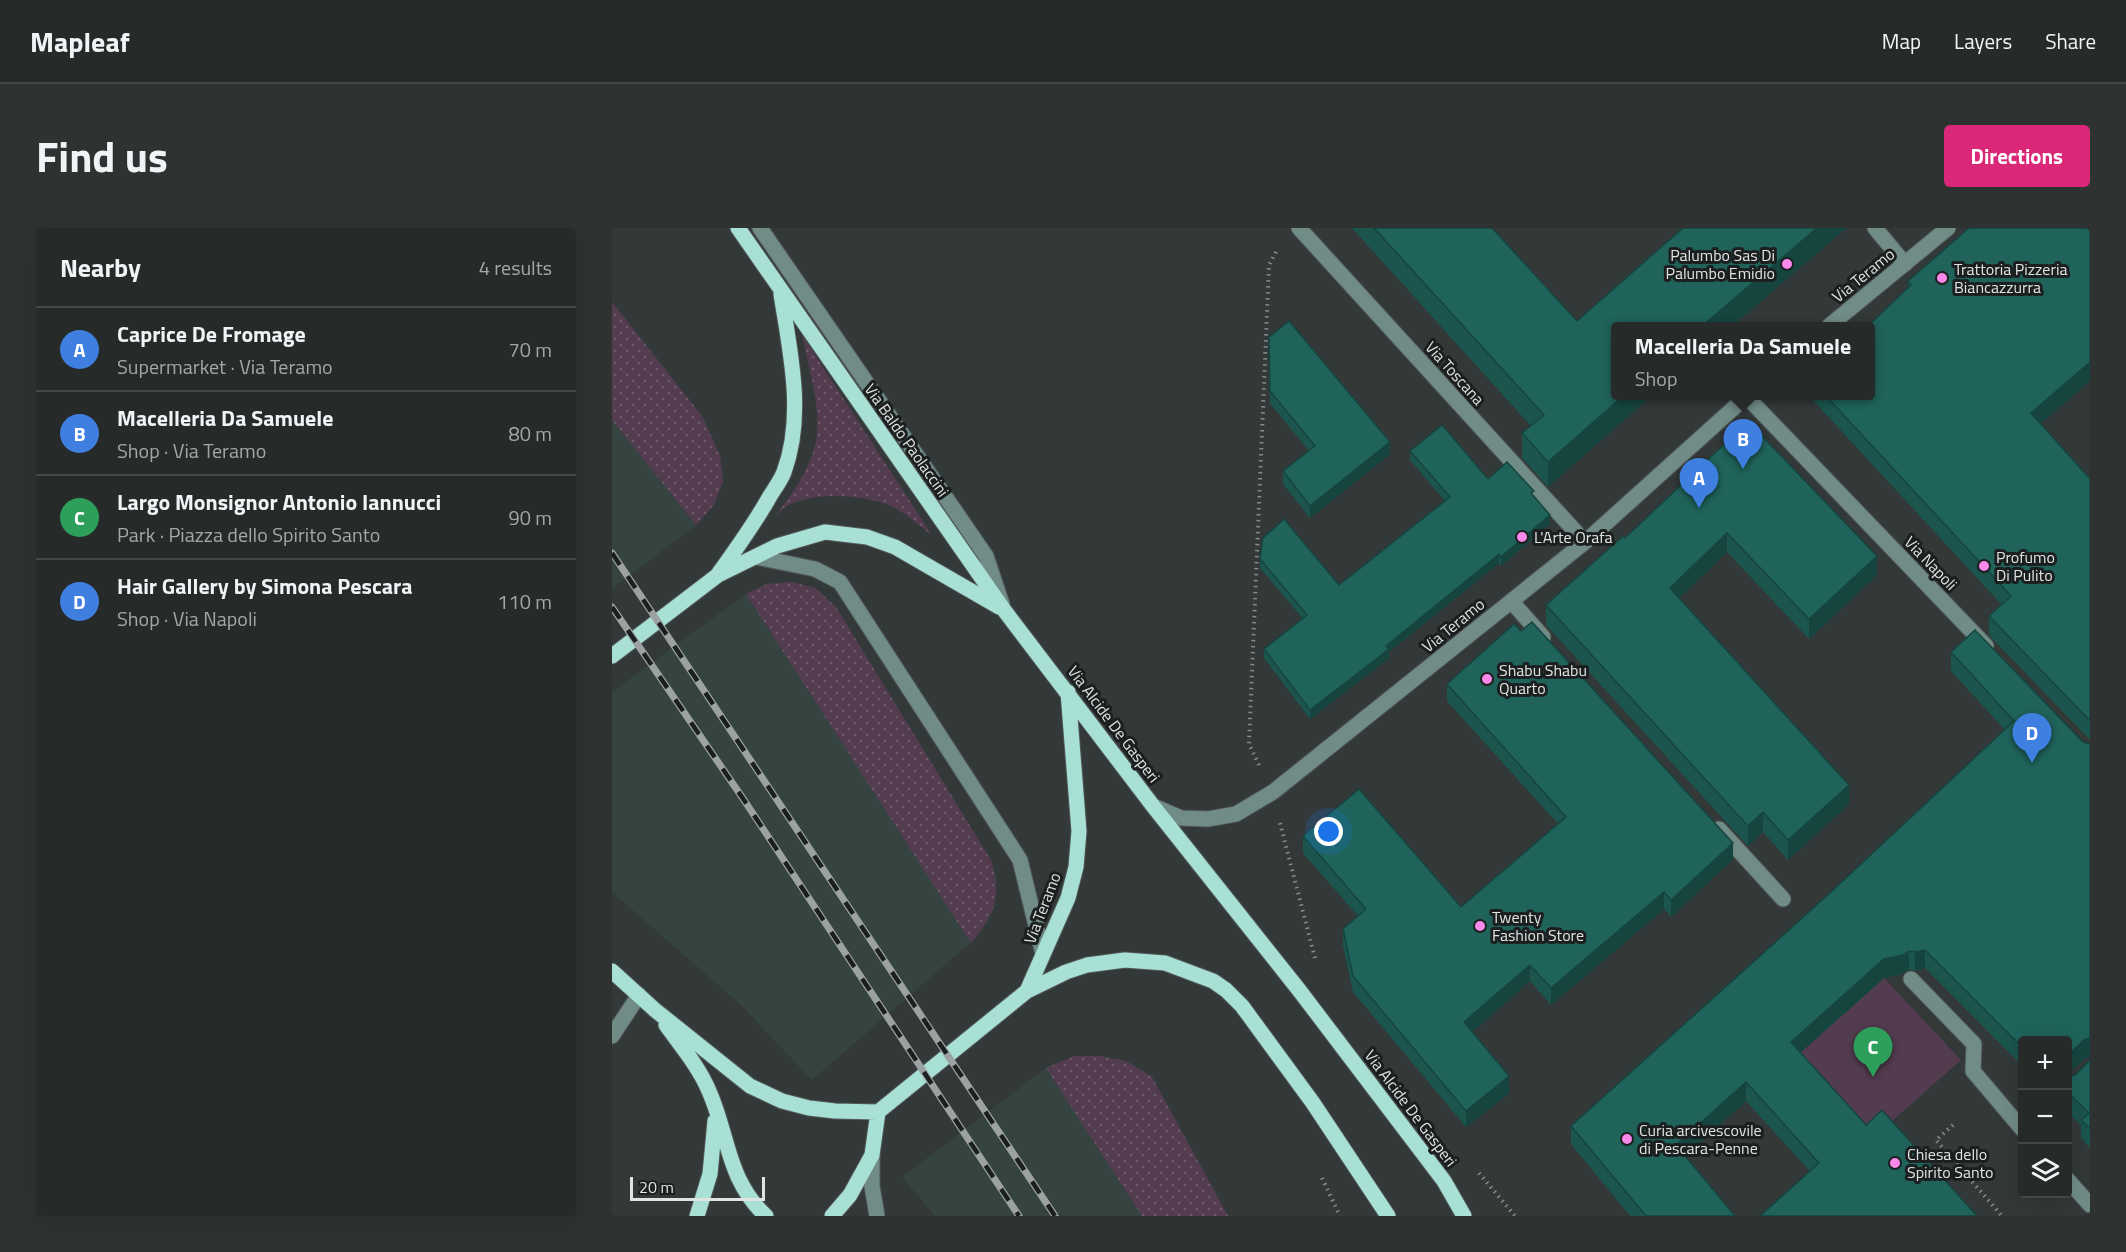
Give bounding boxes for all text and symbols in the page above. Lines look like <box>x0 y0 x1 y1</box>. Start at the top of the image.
text: Mapleaf <box>30 20 130 63</box>
text: Map <box>1882 25 1921 57</box>
text: Layers <box>1954 25 2012 57</box>
text: Share <box>2045 25 2096 57</box>
text: Find us <box>36 124 168 188</box>
button: Directions <box>1944 125 2090 187</box>
street label: Via Teramo <box>1826 242 1900 308</box>
place label: Palumbo Sas Di Palumbo Emidio <box>1665 243 1775 285</box>
text: Nearby <box>60 248 141 287</box>
text: 4 results <box>479 252 552 283</box>
marker: Palumbo Sas Di Palumbo Emidio <box>1780 257 1794 271</box>
place label: Trattoria Pizzeria Biancazzurra <box>1954 257 2068 299</box>
marker: Trattoria Pizzeria Biancazzurra <box>1935 271 1949 285</box>
text: Caprice De Fromage <box>117 317 306 351</box>
popup <box>1611 322 1875 400</box>
text: Macelleria Da Samuele <box>1635 329 1851 363</box>
text: A <box>73 334 86 365</box>
text: 70 m <box>508 334 552 365</box>
street label: Via Toscana <box>1420 336 1490 410</box>
text: Supermarket · Via Teramo <box>117 351 333 382</box>
text: Shop <box>1635 363 1677 394</box>
street label: Via Baldo Paolaccini <box>859 378 955 502</box>
text: Macelleria Da Samuele <box>117 401 333 435</box>
text: B <box>73 418 86 449</box>
text: 80 m <box>508 418 552 449</box>
pin: B <box>1724 420 1762 469</box>
text: Shop · Via Teramo <box>117 435 266 466</box>
pin: A <box>1680 458 1718 508</box>
text: Largo Monsignor Antonio Iannucci <box>117 485 441 519</box>
text: C <box>74 502 85 533</box>
text: 90 m <box>508 502 552 533</box>
text: Park · Piazza dello Spirito Santo <box>117 519 380 550</box>
place label: L'Arte Orafa <box>1534 525 1613 549</box>
marker: L'Arte Orafa <box>1515 530 1529 544</box>
street label: Via Napoli <box>1899 530 1963 596</box>
place label: Profumo Di Pulito <box>1996 545 2055 587</box>
marker: Profumo Di Pulito <box>1977 559 1991 573</box>
text: Hair Gallery by Simona Pescara <box>117 569 412 603</box>
text: D <box>73 586 86 617</box>
text: 110 m <box>497 586 552 617</box>
street label: Via Teramo <box>1416 592 1490 658</box>
text: Shop · Via Napoli <box>117 603 257 634</box>
place label: Shabu Shabu Quarto <box>1499 658 1587 700</box>
street label: Via Alcide De Gasperi <box>1062 661 1166 787</box>
marker: Shabu Shabu Quarto <box>1480 672 1494 686</box>
pin: D <box>2012 714 2052 763</box>
your location <box>1314 817 1343 846</box>
street label: Via Teramo <box>1017 869 1067 947</box>
place label: Twenty Fashion Store <box>1492 905 1584 947</box>
marker: Twenty Fashion Store <box>1473 919 1487 933</box>
pin: C <box>1854 1028 1892 1077</box>
map controls <box>2018 1036 2072 1198</box>
button: + <box>2018 1036 2072 1090</box>
street label: Via Alcide De Gasperi <box>1359 1045 1463 1171</box>
button: − <box>2018 1090 2072 1144</box>
place label: Curia arcivescovile di Pescara-Penne <box>1639 1118 1762 1160</box>
marker: Curia arcivescovile di Pescara-Penne <box>1620 1132 1634 1146</box>
place label: Chiesa dello Spirito Santo <box>1907 1142 1994 1184</box>
button: layers <box>2018 1144 2072 1198</box>
marker: Chiesa dello Spirito Santo <box>1888 1156 1902 1170</box>
scale bar <box>630 1174 765 1202</box>
text: 20 m <box>639 1175 674 1199</box>

